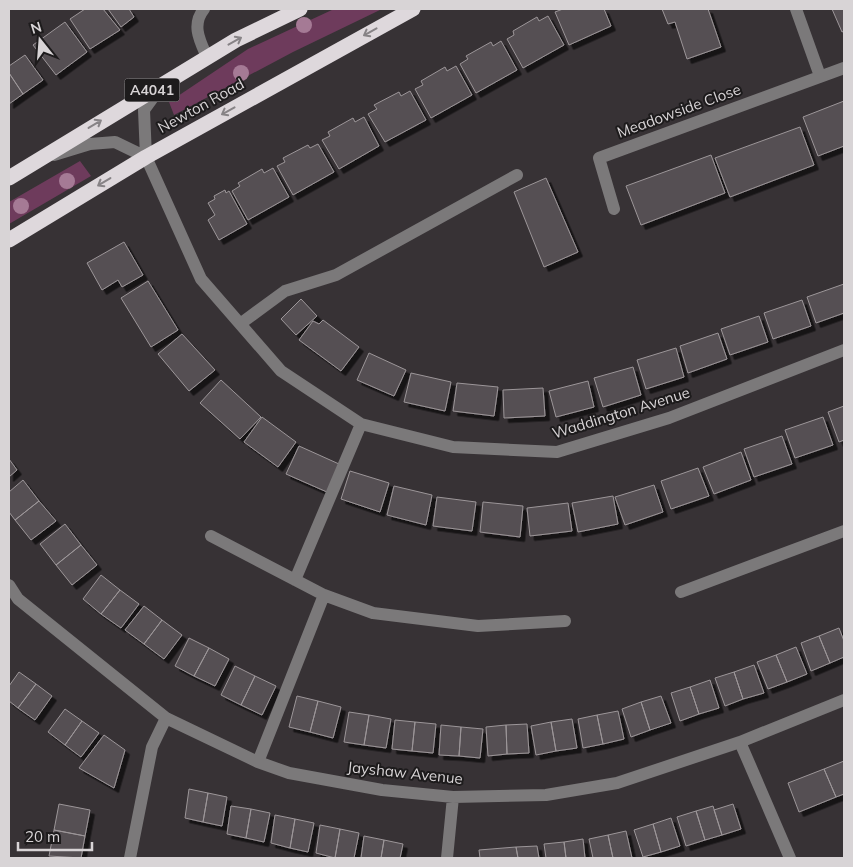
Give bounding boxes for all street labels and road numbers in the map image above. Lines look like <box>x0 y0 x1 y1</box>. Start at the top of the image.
street label: Newton Road <box>154 74 247 137</box>
road number: A4041 <box>124 78 180 102</box>
street label: Meadowside Close <box>614 79 743 142</box>
street label: Waddington Avenue <box>550 383 692 442</box>
street label: Jayshaw Avenue <box>346 757 464 788</box>

